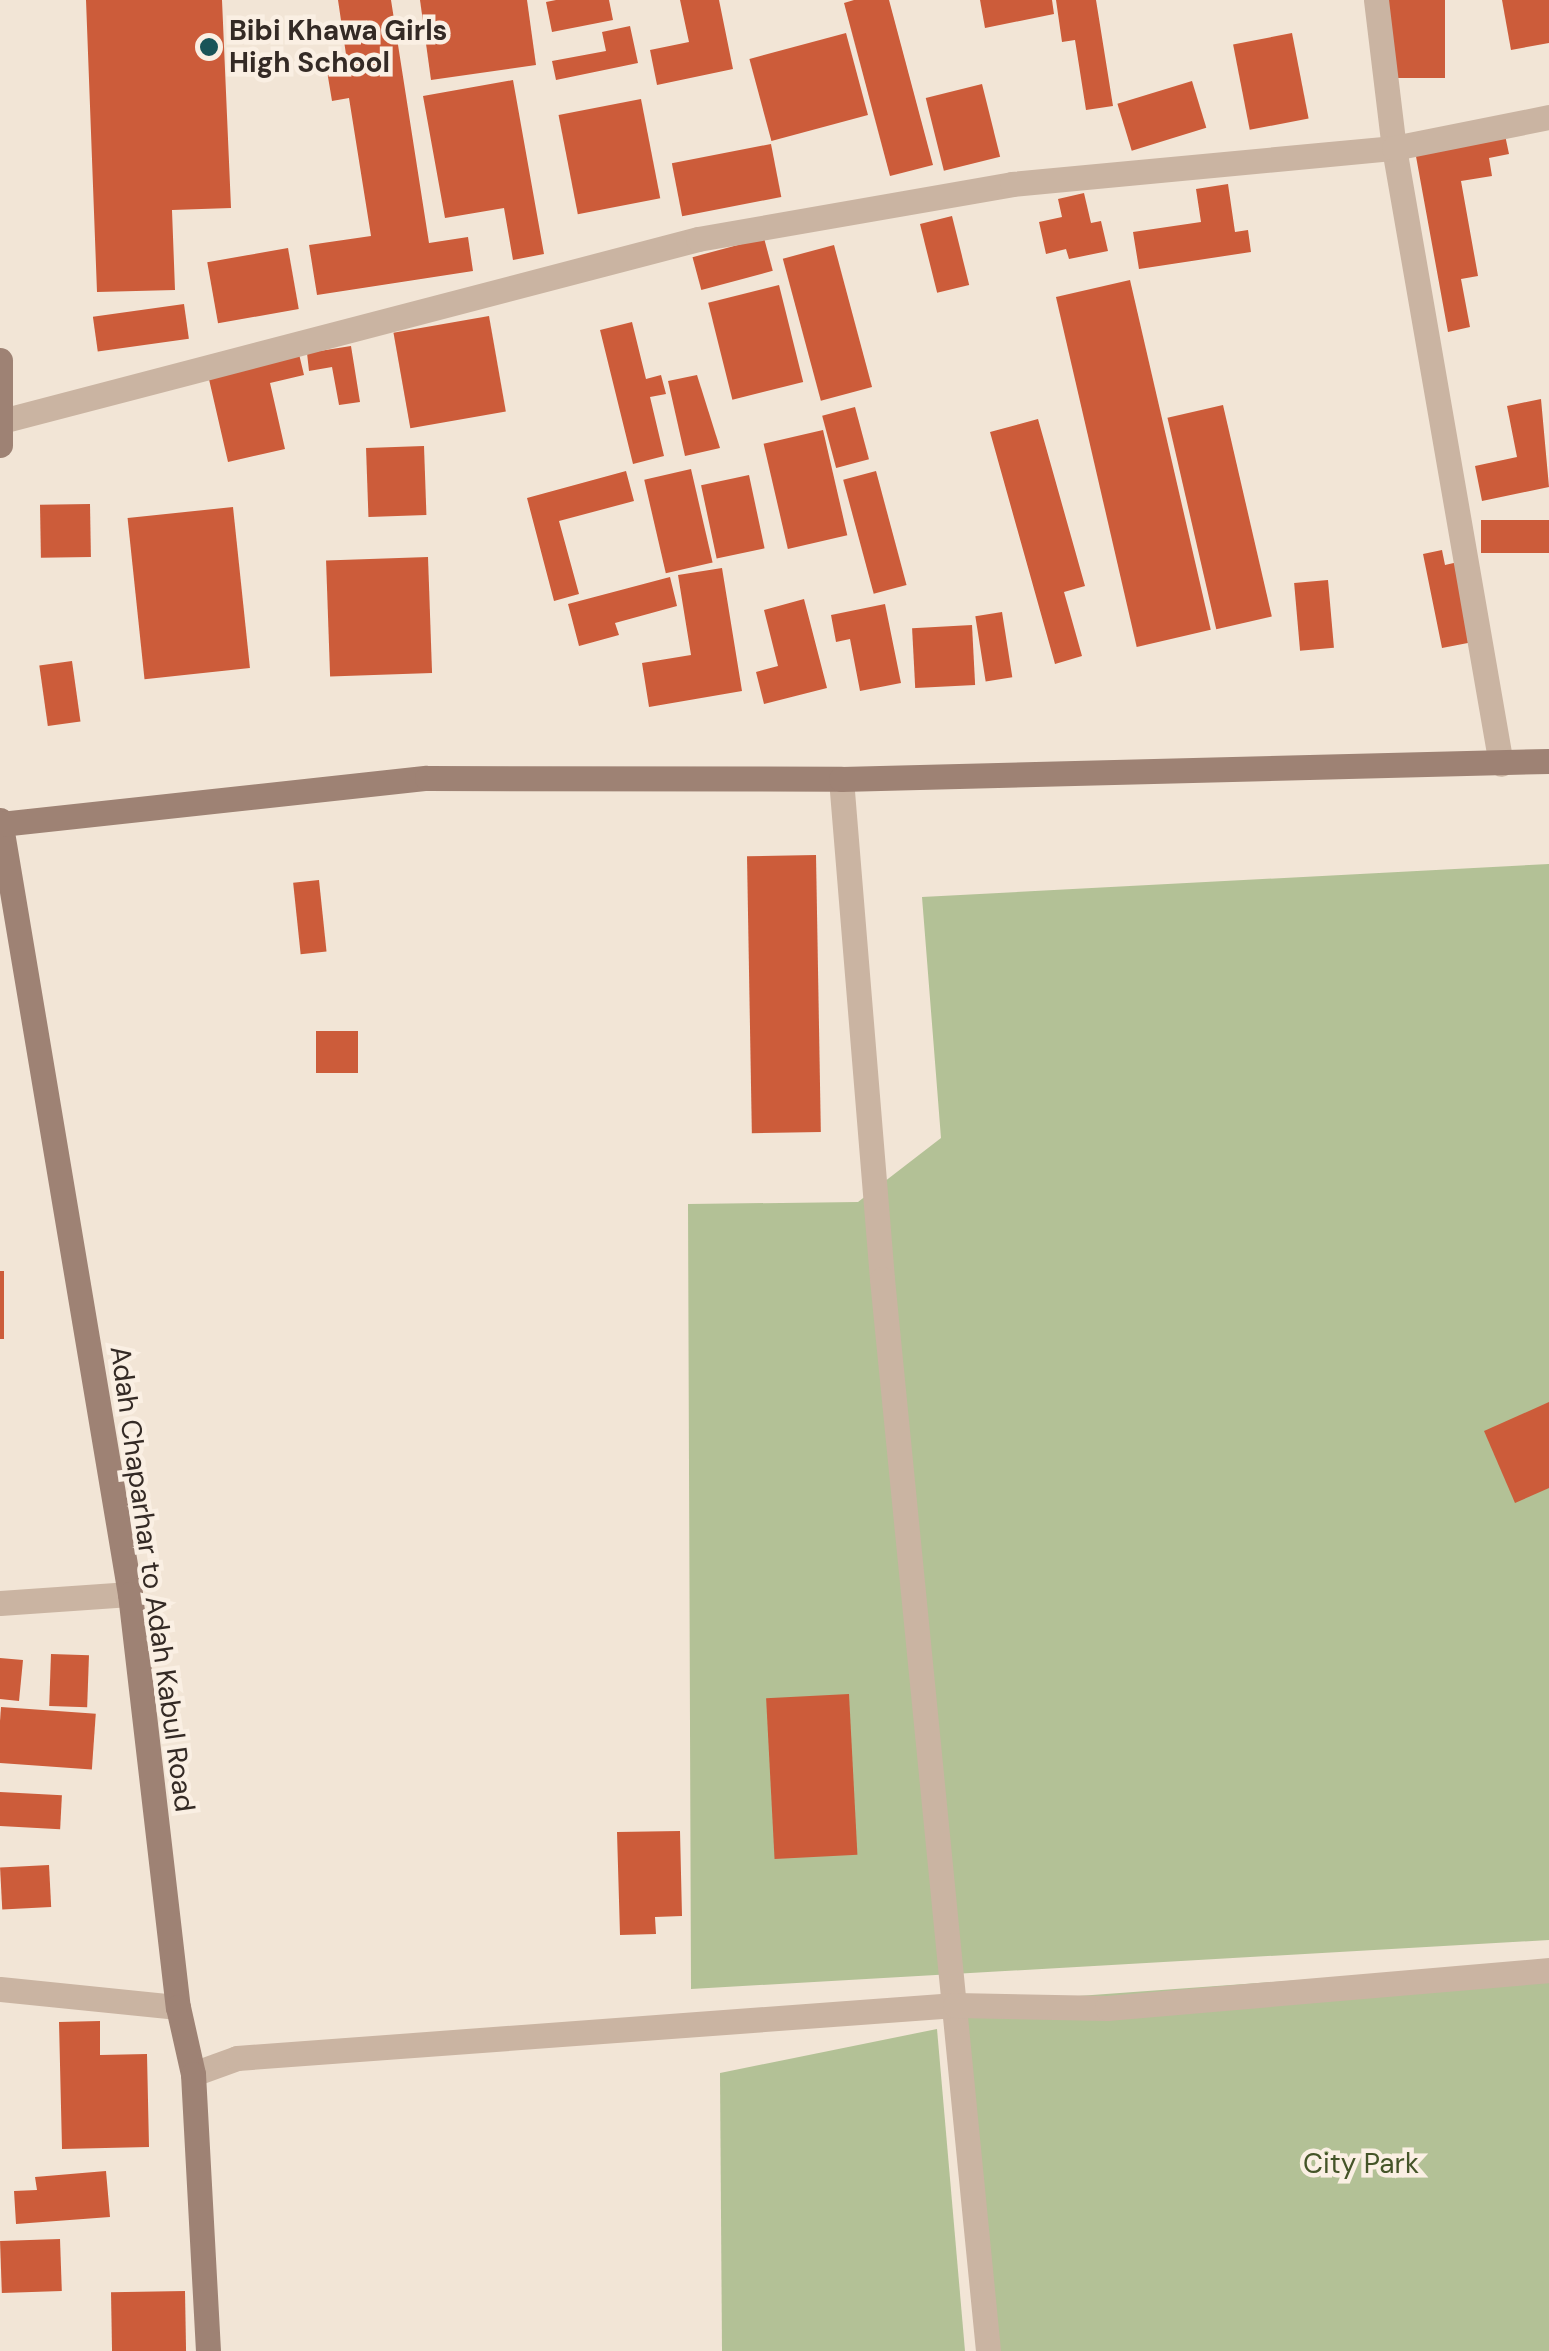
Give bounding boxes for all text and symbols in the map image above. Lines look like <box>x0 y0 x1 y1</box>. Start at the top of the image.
place label: Bibi Khawa Girls High School <box>229 14 448 80</box>
marker: Bibi Khawa Girls High School <box>198 36 220 58</box>
street label: Adah Chaparhar to Adah Kabul Road <box>103 1344 201 1814</box>
park label: City Park <box>1303 2147 1419 2181</box>

